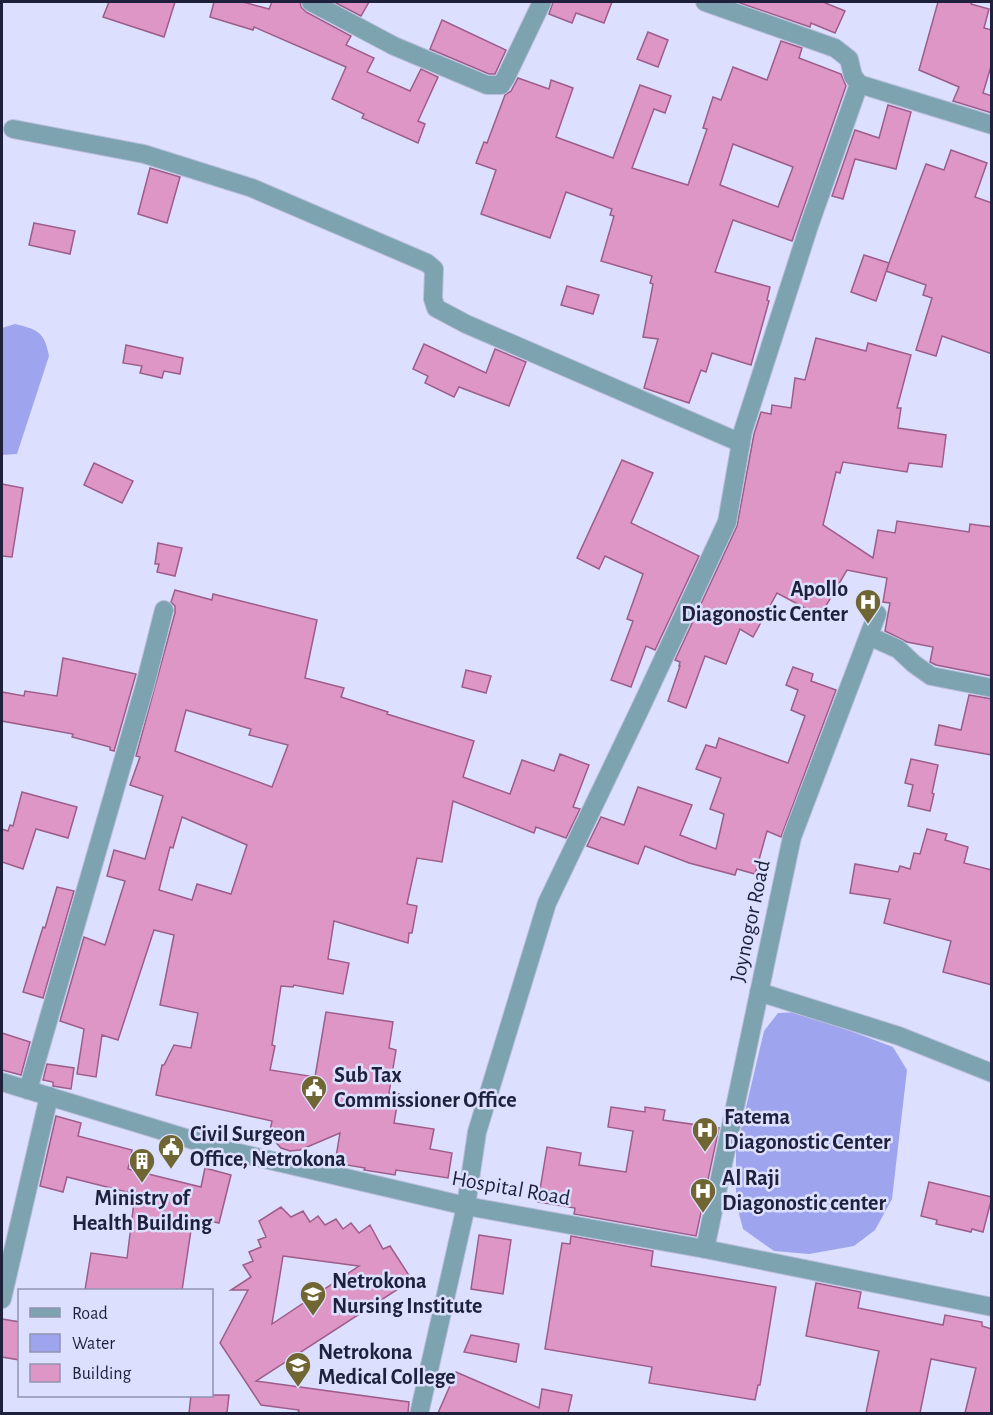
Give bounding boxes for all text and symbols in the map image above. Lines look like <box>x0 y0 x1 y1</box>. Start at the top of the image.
place label: Apollo Diagonostic Center <box>681 578 848 625</box>
hospital icon: Apollo Diagonostic Center <box>853 587 883 625</box>
street label: Joynogor Road <box>726 858 774 984</box>
place label: Sub Tax Commissioner Office <box>334 1064 517 1111</box>
public building icon: Sub Tax Commissioner Office <box>299 1073 329 1111</box>
place label: Fatema Diagonostic Center <box>724 1106 891 1153</box>
hospital icon: Fatema Diagonostic Center <box>690 1115 720 1153</box>
place label: Civil Surgeon Office, Netrokona <box>190 1123 346 1170</box>
public building icon: Civil Surgeon Office, Netrokona <box>156 1132 186 1170</box>
building icon: Ministry of Health Building <box>127 1146 157 1184</box>
street label: Hospital Road <box>450 1167 572 1209</box>
place label: Al Raji Diagonostic center <box>722 1167 886 1214</box>
hospital icon: Al Raji Diagonostic center <box>688 1176 718 1214</box>
place label: Ministry of Health Building <box>72 1187 213 1234</box>
place label: Netrokona Nursing Institute <box>332 1270 482 1317</box>
school or university icon: Netrokona Nursing Institute <box>298 1279 328 1317</box>
legend <box>18 1289 213 1397</box>
text: Road <box>72 1305 108 1323</box>
text: Water <box>72 1335 115 1353</box>
place label: Netrokona Medical College <box>318 1341 456 1388</box>
school or university icon: Netrokona Medical College <box>283 1350 313 1388</box>
text: Building <box>72 1365 132 1383</box>

